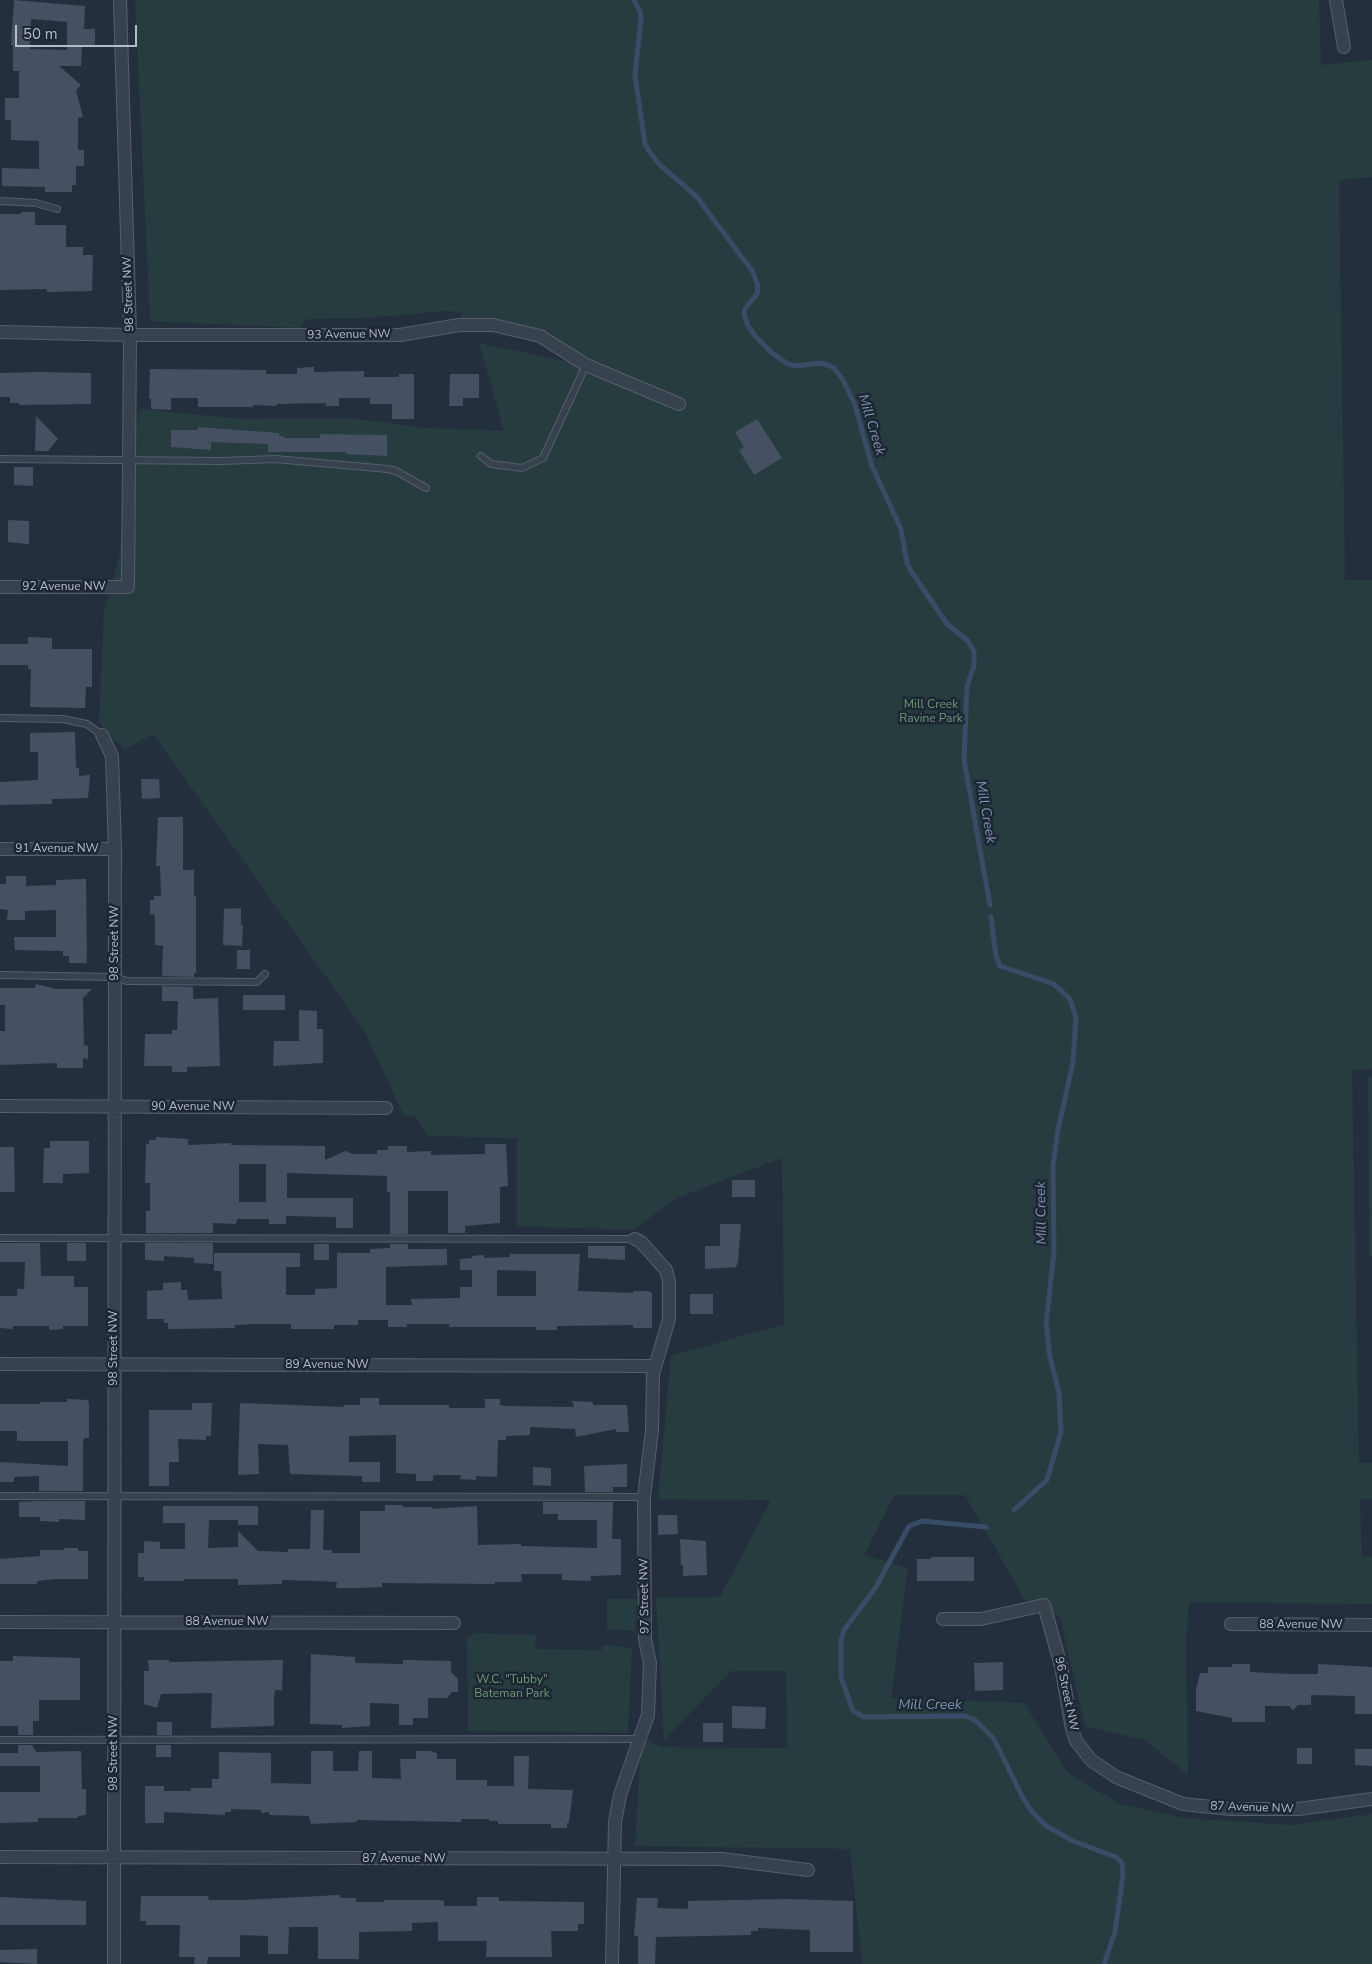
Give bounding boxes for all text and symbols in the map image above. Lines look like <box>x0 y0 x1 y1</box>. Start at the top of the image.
scale bar <box>18 15 140 47</box>
text: 50 m <box>23 24 58 44</box>
street label: 98 Street NW <box>120 256 138 332</box>
street label: 93 Avenue NW <box>307 327 391 343</box>
water label: Mill Creek <box>854 392 888 458</box>
street label: 92 Avenue NW <box>22 580 106 594</box>
park label: Mill Creek Ravine Park <box>899 698 963 726</box>
water label: Mill Creek <box>971 779 999 845</box>
street label: 91 Avenue NW <box>15 842 99 856</box>
street label: 98 Street NW <box>108 905 122 981</box>
street label: 90 Avenue NW <box>151 1100 235 1114</box>
water label: Mill Creek <box>1033 1181 1051 1245</box>
street label: 98 Street NW <box>107 1310 121 1386</box>
street label: 89 Avenue NW <box>285 1358 369 1372</box>
street label: 97 Street NW <box>637 1558 653 1634</box>
street label: 88 Avenue NW <box>185 1615 269 1629</box>
street label: 88 Avenue NW <box>1259 1618 1343 1632</box>
street label: 96 Street NW <box>1051 1656 1081 1732</box>
park label: W.C. "Tubby" Bateman Park <box>474 1673 550 1701</box>
water label: Mill Creek <box>898 1698 962 1714</box>
street label: 98 Street NW <box>107 1715 121 1791</box>
street label: 87 Avenue NW <box>1210 1799 1294 1817</box>
street label: 87 Avenue NW <box>362 1852 446 1866</box>

